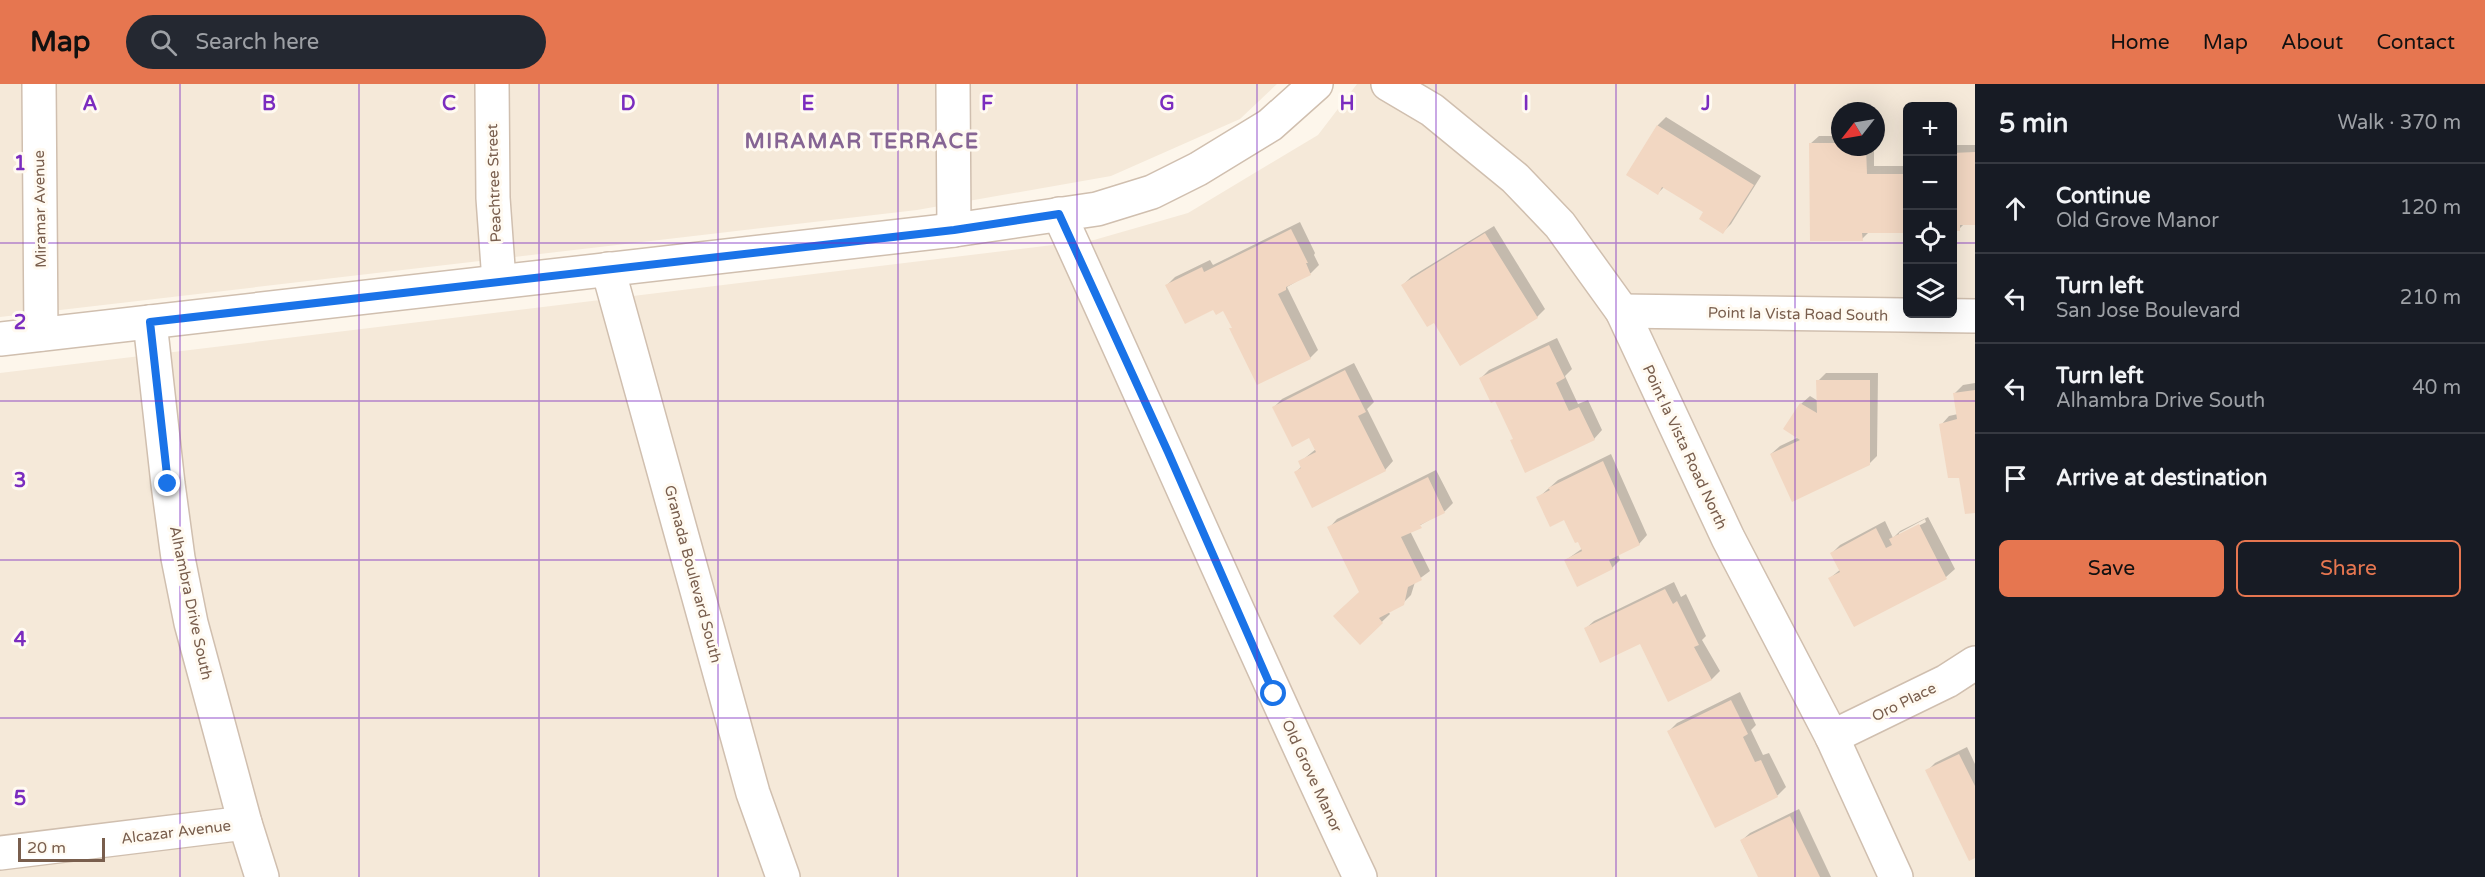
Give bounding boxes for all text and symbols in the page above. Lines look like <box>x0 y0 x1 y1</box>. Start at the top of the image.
search box <box>126 15 546 69</box>
text: Map <box>30 25 90 59</box>
icon: search <box>147 26 180 59</box>
text: Search here <box>195 29 319 55</box>
text: Home <box>2110 30 2170 55</box>
text: Map <box>2203 30 2248 55</box>
text: About <box>2281 30 2343 55</box>
text: Contact <box>2376 30 2455 55</box>
text: A <box>83 92 98 116</box>
text: B <box>262 92 276 116</box>
text: C <box>442 92 456 116</box>
text: D <box>620 92 636 116</box>
text: E <box>802 92 815 116</box>
text: F <box>981 92 993 116</box>
text: G <box>1159 92 1175 116</box>
text: H <box>1339 92 1355 116</box>
text: I <box>1523 92 1529 116</box>
text: J <box>1700 92 1711 116</box>
north arrow <box>1831 102 1885 156</box>
map controls <box>1903 102 1957 318</box>
button: + <box>1903 102 1957 156</box>
text: 5 min <box>1999 108 2068 139</box>
text: Walk · 370 m <box>2338 111 2461 135</box>
street label: Peachtree Street <box>483 123 505 243</box>
district label: MIRAMAR TERRACE <box>744 129 980 154</box>
street label: Miramar Avenue <box>30 150 50 268</box>
text: 1 <box>14 152 26 176</box>
button: − <box>1903 156 1957 210</box>
text: Continue <box>2056 183 2151 209</box>
icon: ahead <box>1999 192 2032 225</box>
text: 120 m <box>2400 196 2461 220</box>
text: Old Grove Manor <box>2056 209 2219 233</box>
button: locate <box>1903 210 1957 264</box>
button: layers <box>1903 264 1957 318</box>
text: Turn left <box>2056 273 2144 299</box>
icon: left <box>1999 282 2032 315</box>
text: 210 m <box>2400 286 2461 310</box>
text: San Jose Boulevard <box>2056 299 2241 323</box>
street label: Point la Vista Road South <box>1708 303 1888 325</box>
text: 2 <box>14 311 26 335</box>
street label: Point la Vista Road North <box>1639 362 1731 532</box>
text: Turn left <box>2056 363 2144 389</box>
icon: left <box>1999 372 2032 405</box>
text: 40 m <box>2412 376 2461 400</box>
text: Alhambra Drive South <box>2056 389 2265 413</box>
icon: arrive <box>1999 462 2032 495</box>
text: Arrive at destination <box>2056 465 2267 491</box>
text: 3 <box>14 469 26 493</box>
route end <box>154 470 180 496</box>
street label: Granada Boulevard South <box>661 483 725 665</box>
street label: Alhambra Drive South <box>166 524 216 682</box>
button: Save <box>1999 540 2224 597</box>
button: Share <box>2236 540 2461 597</box>
text: 4 <box>14 628 27 652</box>
street label: Oro Place <box>1869 679 1939 725</box>
route start <box>1260 680 1286 706</box>
street label: Old Grove Manor <box>1278 717 1346 835</box>
text: 5 <box>14 787 26 811</box>
street label: Alcazar Avenue <box>120 816 232 848</box>
scale bar <box>18 835 105 862</box>
text: 20 m <box>27 838 66 858</box>

